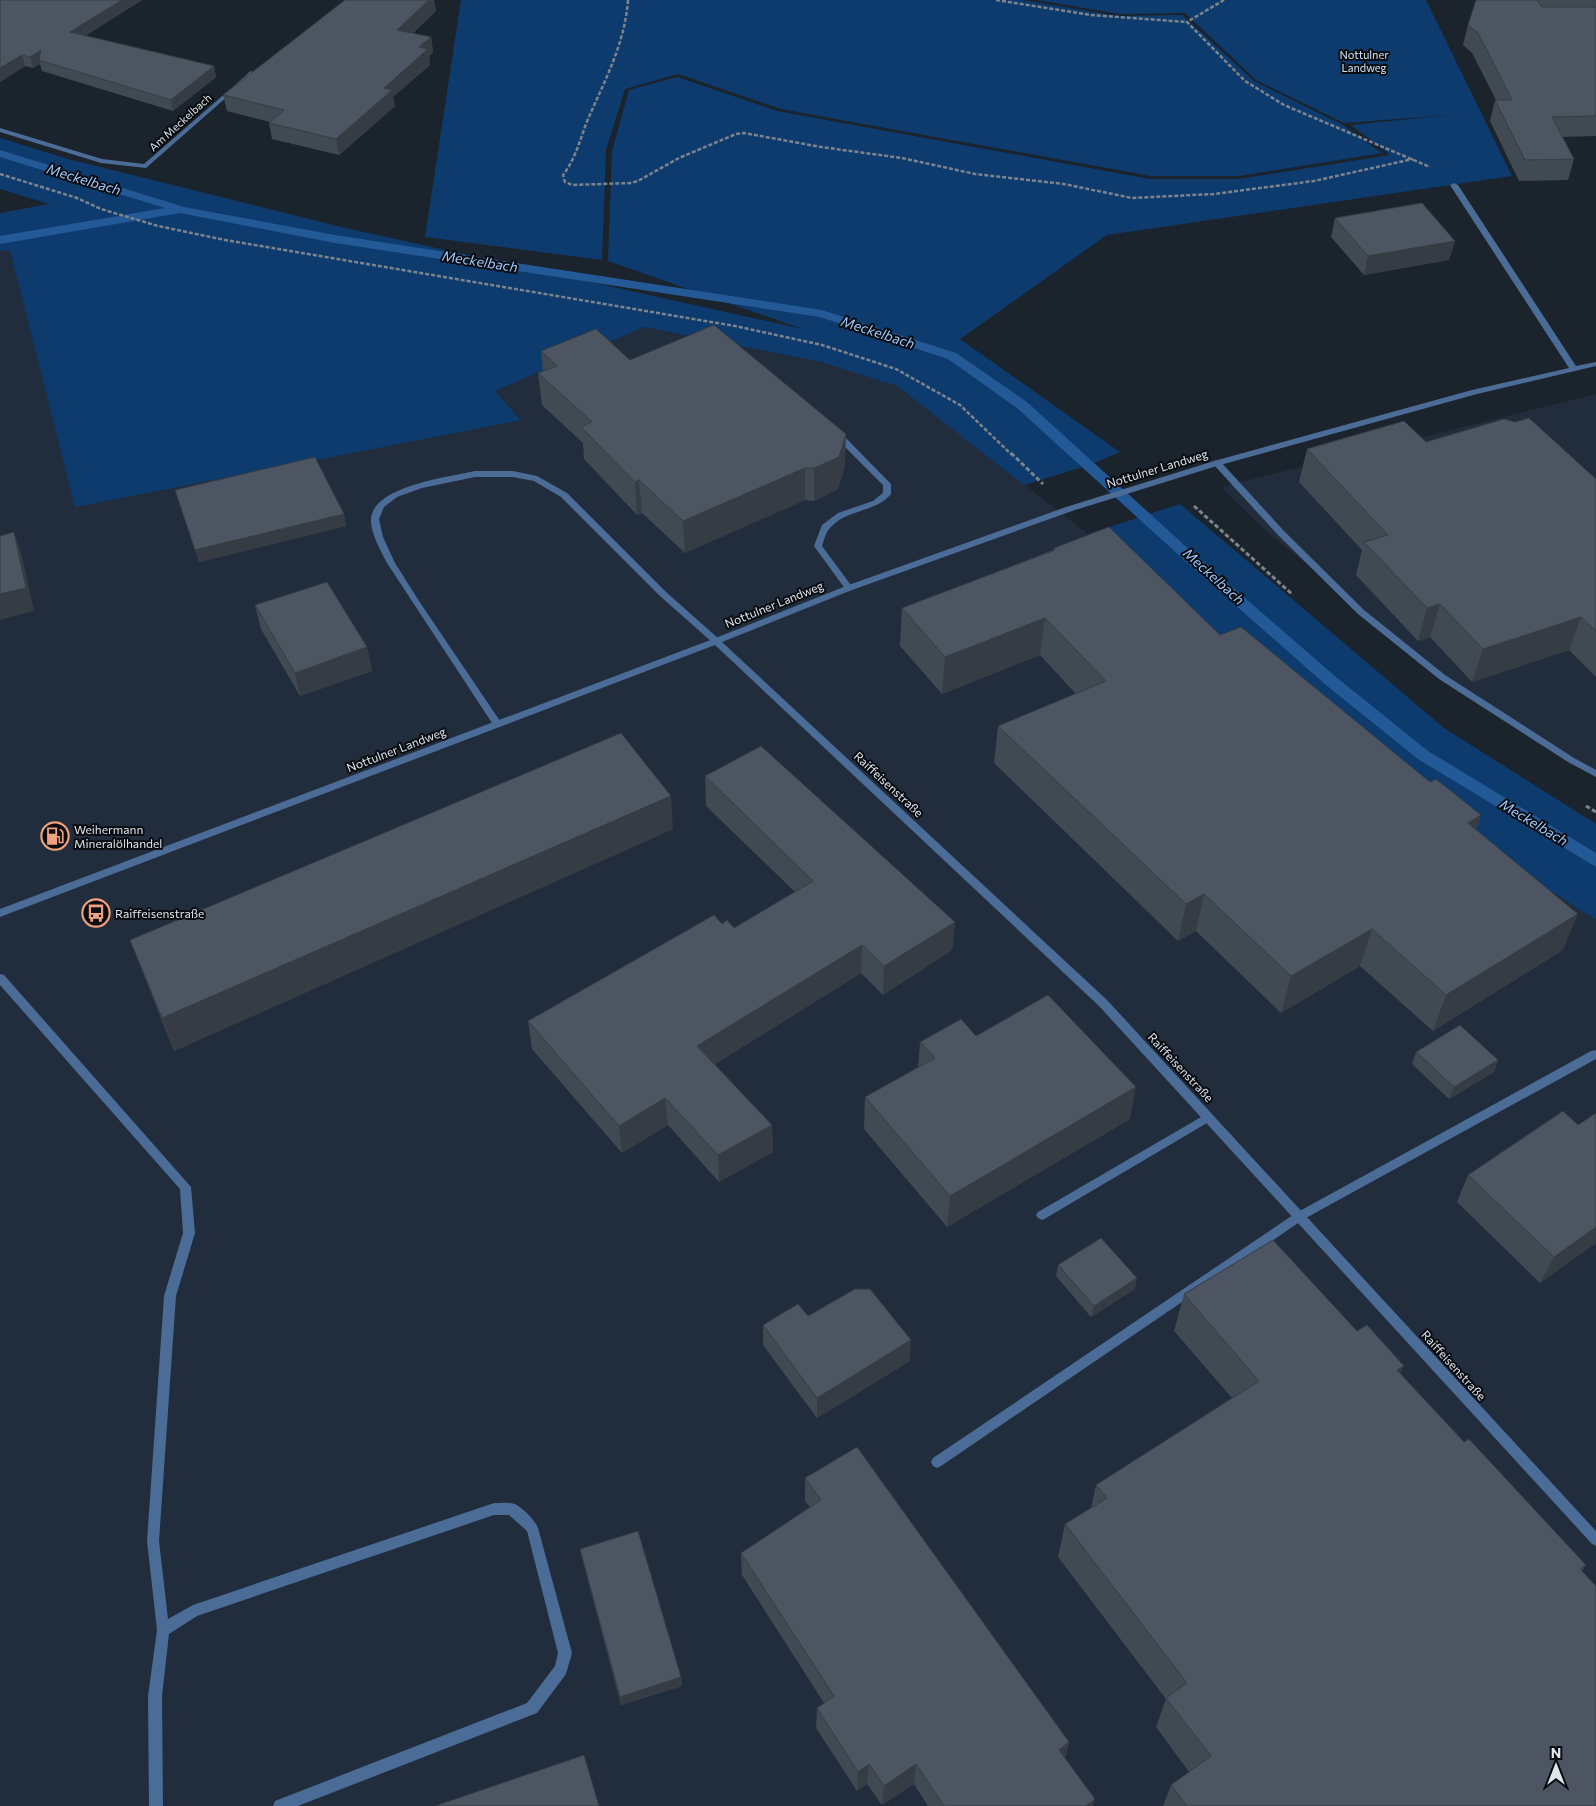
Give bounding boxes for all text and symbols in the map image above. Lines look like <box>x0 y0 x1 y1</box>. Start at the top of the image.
park label: Nottulner Landweg <box>1339 48 1389 74</box>
street label: Am Meckelbach <box>146 91 214 153</box>
water label: Meckelbach <box>45 160 123 198</box>
water label: Meckelbach <box>441 247 519 275</box>
water label: Meckelbach <box>839 312 917 352</box>
street label: Nottulner Landweg <box>1105 446 1210 490</box>
water label: Meckelbach <box>1180 544 1248 608</box>
street label: Nottulner Landweg <box>723 578 826 630</box>
street label: Nottulner Landweg <box>344 723 448 774</box>
street label: Raiffeisenstraße <box>852 748 926 820</box>
water label: Meckelbach <box>1497 795 1571 849</box>
fuel station icon: Weihermann Mineralölhandel <box>40 821 70 851</box>
place label: Weihermann Mineralölhandel <box>74 822 162 850</box>
bus stop icon: Raiffeisenstraße <box>81 898 111 928</box>
place label: Raiffeisenstraße <box>115 906 204 920</box>
street label: Raiffeisenstraße <box>1145 1030 1217 1104</box>
street label: Raiffeisenstraße <box>1419 1327 1489 1403</box>
north arrow <box>1531 1741 1581 1791</box>
text: N <box>1551 1744 1561 1761</box>

